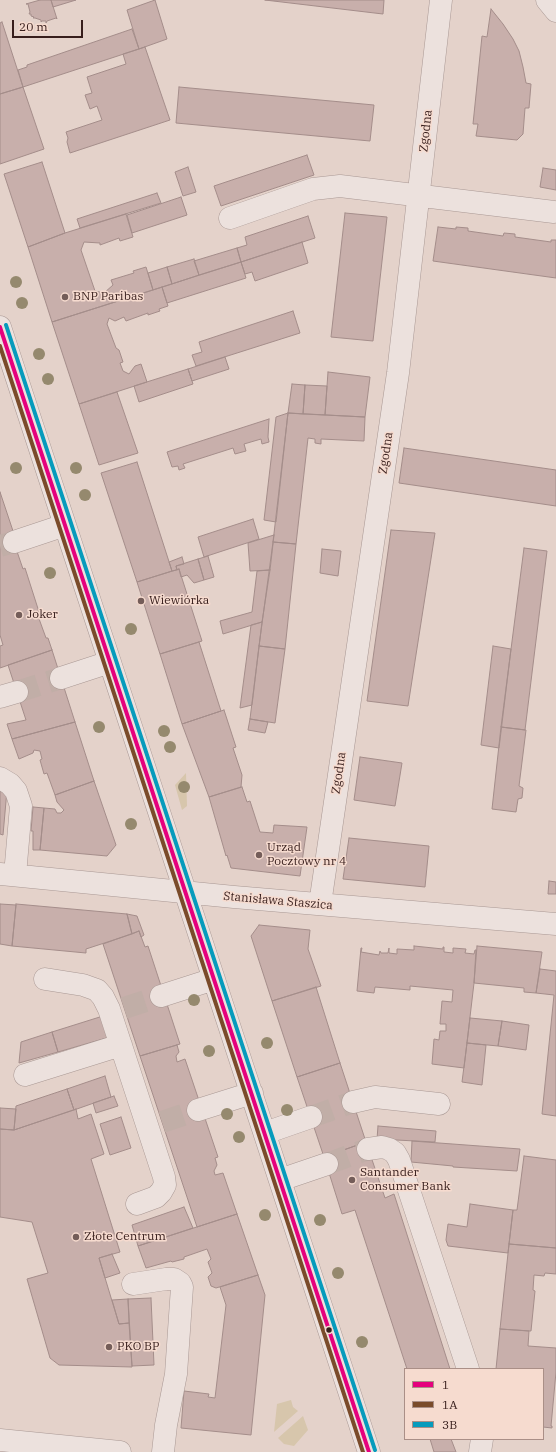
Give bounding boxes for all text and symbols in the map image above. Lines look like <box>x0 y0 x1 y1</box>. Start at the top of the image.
scale bar <box>14 12 85 38</box>
text: 20 m <box>19 19 48 34</box>
street label: Zgodna <box>417 109 435 153</box>
place label: BNP Paribas <box>73 290 143 304</box>
marker: BNP Paribas <box>60 292 70 302</box>
street label: Zgodna <box>376 431 396 475</box>
place label: Wiewiórka <box>149 594 209 608</box>
marker: Wiewiórka <box>136 596 146 606</box>
place label: Joker <box>27 608 58 622</box>
marker: Joker <box>14 610 24 620</box>
street label: Zgodna <box>329 751 349 795</box>
place label: Urząd Pocztowy nr 4 <box>267 841 346 869</box>
marker: Urząd Pocztowy nr 4 <box>254 850 264 860</box>
street label: Stanisława Staszica <box>223 889 333 913</box>
place label: Santander Consumer Bank <box>360 1166 451 1194</box>
marker: Santander Consumer Bank <box>347 1175 357 1185</box>
place label: Złote Centrum <box>84 1230 166 1244</box>
marker: Złote Centrum <box>71 1232 81 1242</box>
unlabelled marker <box>324 1325 334 1335</box>
place label: PKO BP <box>117 1340 160 1354</box>
marker: PKO BP <box>104 1342 114 1352</box>
legend <box>404 1368 544 1440</box>
text: 1 <box>442 1377 449 1392</box>
text: 1A <box>442 1397 457 1412</box>
text: 3B <box>442 1417 457 1432</box>

